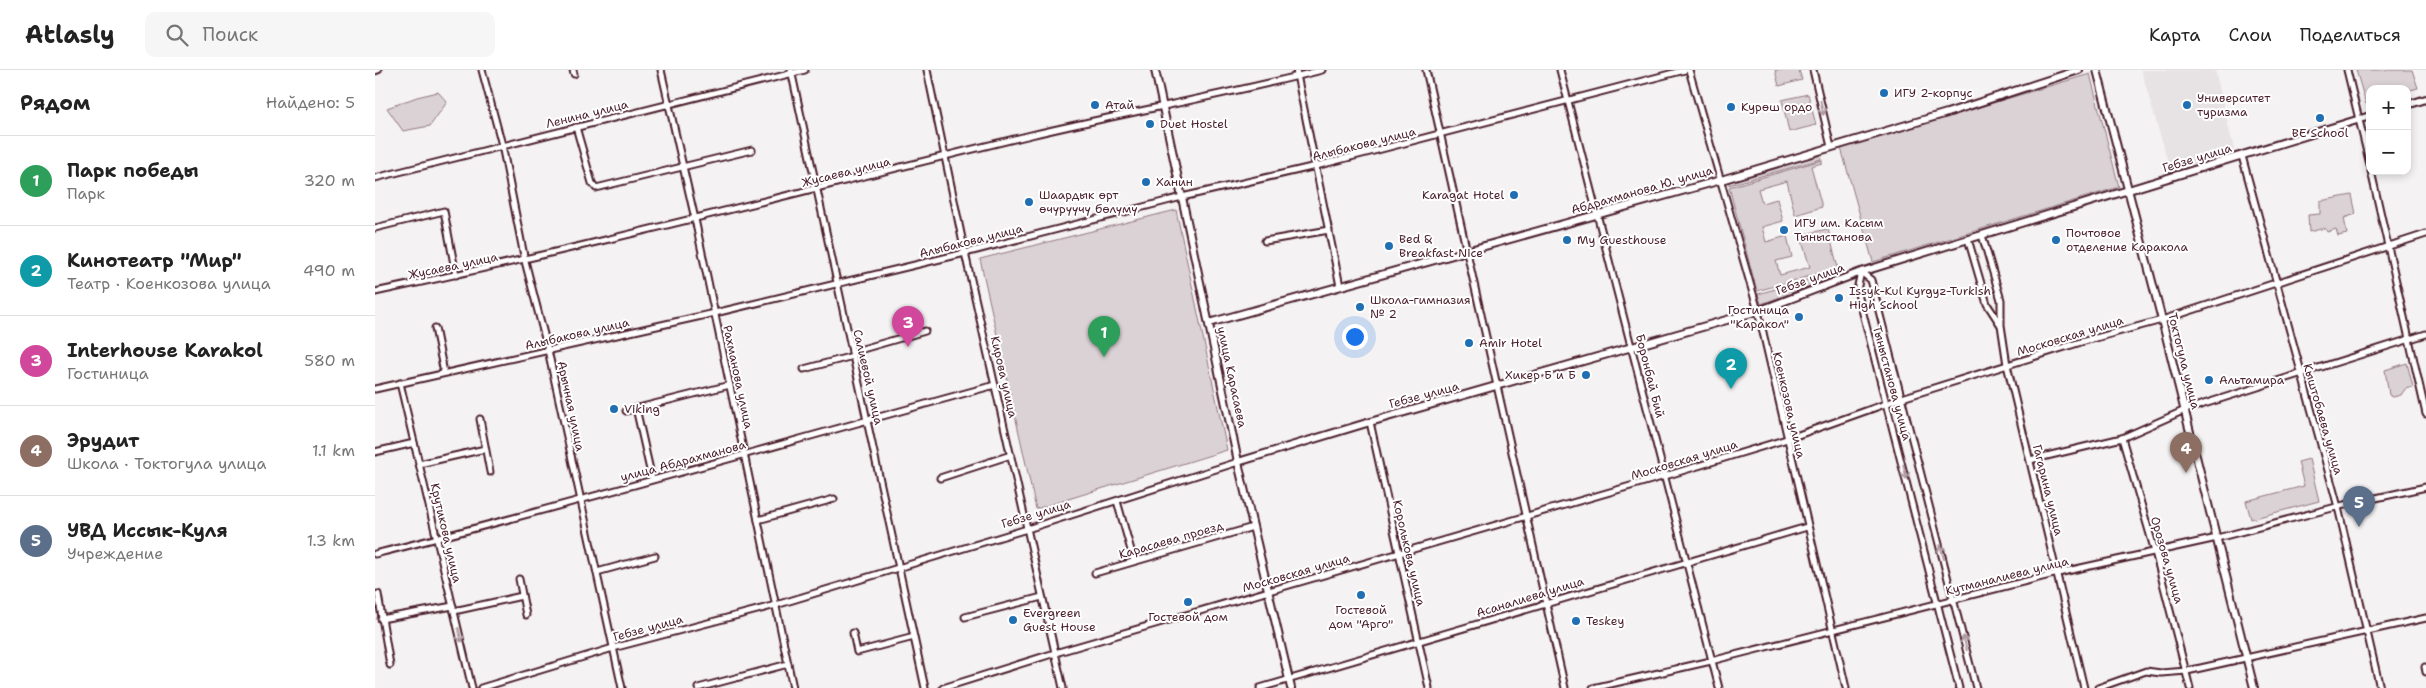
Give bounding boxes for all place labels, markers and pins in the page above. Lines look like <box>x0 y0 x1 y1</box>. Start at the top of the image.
place label: ИГУ 2-корпус <box>1894 85 1973 101</box>
marker: ИГУ 2-корпус <box>1878 87 1890 99</box>
place label: Университет туризма <box>2197 90 2271 120</box>
place label: Атай <box>1105 97 1134 113</box>
marker: Атай <box>1089 99 1101 111</box>
place label: Курөш ордо <box>1741 99 1812 115</box>
marker: Университет туризма <box>2181 99 2193 111</box>
marker: Курөш ордо <box>1725 101 1737 113</box>
marker: BE School <box>2314 112 2326 124</box>
place label: Duet Hostel <box>1160 116 1228 132</box>
marker: Duet Hostel <box>1144 118 1156 130</box>
place label: BE School <box>2292 125 2349 141</box>
place label: Ханин <box>1156 174 1193 190</box>
marker: Ханин <box>1140 176 1152 188</box>
place label: Шаардык өрт өчүрүүчү бөлүмү <box>1039 187 1137 217</box>
place label: Karagat Hotel <box>1422 187 1504 203</box>
marker: Karagat Hotel <box>1508 189 1520 201</box>
marker: Шаардык өрт өчүрүүчү бөлүмү <box>1023 196 1035 208</box>
place label: ИГУ им. Касым Тыныстанова <box>1794 215 1883 245</box>
marker: ИГУ им. Касым Тыныстанова <box>1778 224 1790 236</box>
place label: Почтовое отделение Каракола <box>2066 225 2188 255</box>
place label: Bed & Breakfast Nice <box>1399 231 1483 261</box>
place label: My Guesthouse <box>1577 232 1667 248</box>
marker: My Guesthouse <box>1561 234 1573 246</box>
marker: Почтовое отделение Каракола <box>2050 234 2062 246</box>
marker: Bed & Breakfast Nice <box>1383 240 1395 252</box>
place label: Issyk-Kul Kyrgyz-Turkish High School <box>1849 283 1991 313</box>
place label: Школа-гимназия № 2 <box>1370 292 1471 322</box>
marker: Issyk-Kul Kyrgyz-Turkish High School <box>1833 292 1845 304</box>
marker: Школа-гимназия № 2 <box>1354 301 1366 313</box>
place label: Гостиница "Каракол" <box>1728 302 1790 332</box>
pin: 3 <box>892 306 924 347</box>
marker: Гостиница "Каракол" <box>1793 311 1805 323</box>
pin: 1 <box>1088 316 1120 357</box>
place label: Amir Hotel <box>1479 335 1542 351</box>
marker: Amir Hotel <box>1463 337 1475 349</box>
pin: 2 <box>1715 348 1747 389</box>
place label: Хикер Б и Б <box>1505 367 1576 383</box>
marker: Хикер Б и Б <box>1580 369 1592 381</box>
place label: Альтамира <box>2219 372 2285 388</box>
marker: Альтамира <box>2203 374 2215 386</box>
place label: Viking <box>624 401 660 417</box>
marker: Viking <box>608 403 620 415</box>
pin: 4 <box>2170 432 2202 473</box>
pin: 5 <box>2343 486 2375 527</box>
marker: Гостевой дом "Арго" <box>1355 589 1367 601</box>
marker: Гостевой дом <box>1182 596 1194 608</box>
place label: Гостевой дом "Арго" <box>1329 602 1393 632</box>
place label: Evergreen Guest House <box>1023 605 1096 635</box>
place label: Гостевой дом <box>1148 609 1228 625</box>
place label: Teskey <box>1586 613 1624 629</box>
marker: Evergreen Guest House <box>1007 614 1019 626</box>
marker: Teskey <box>1570 615 1582 627</box>

